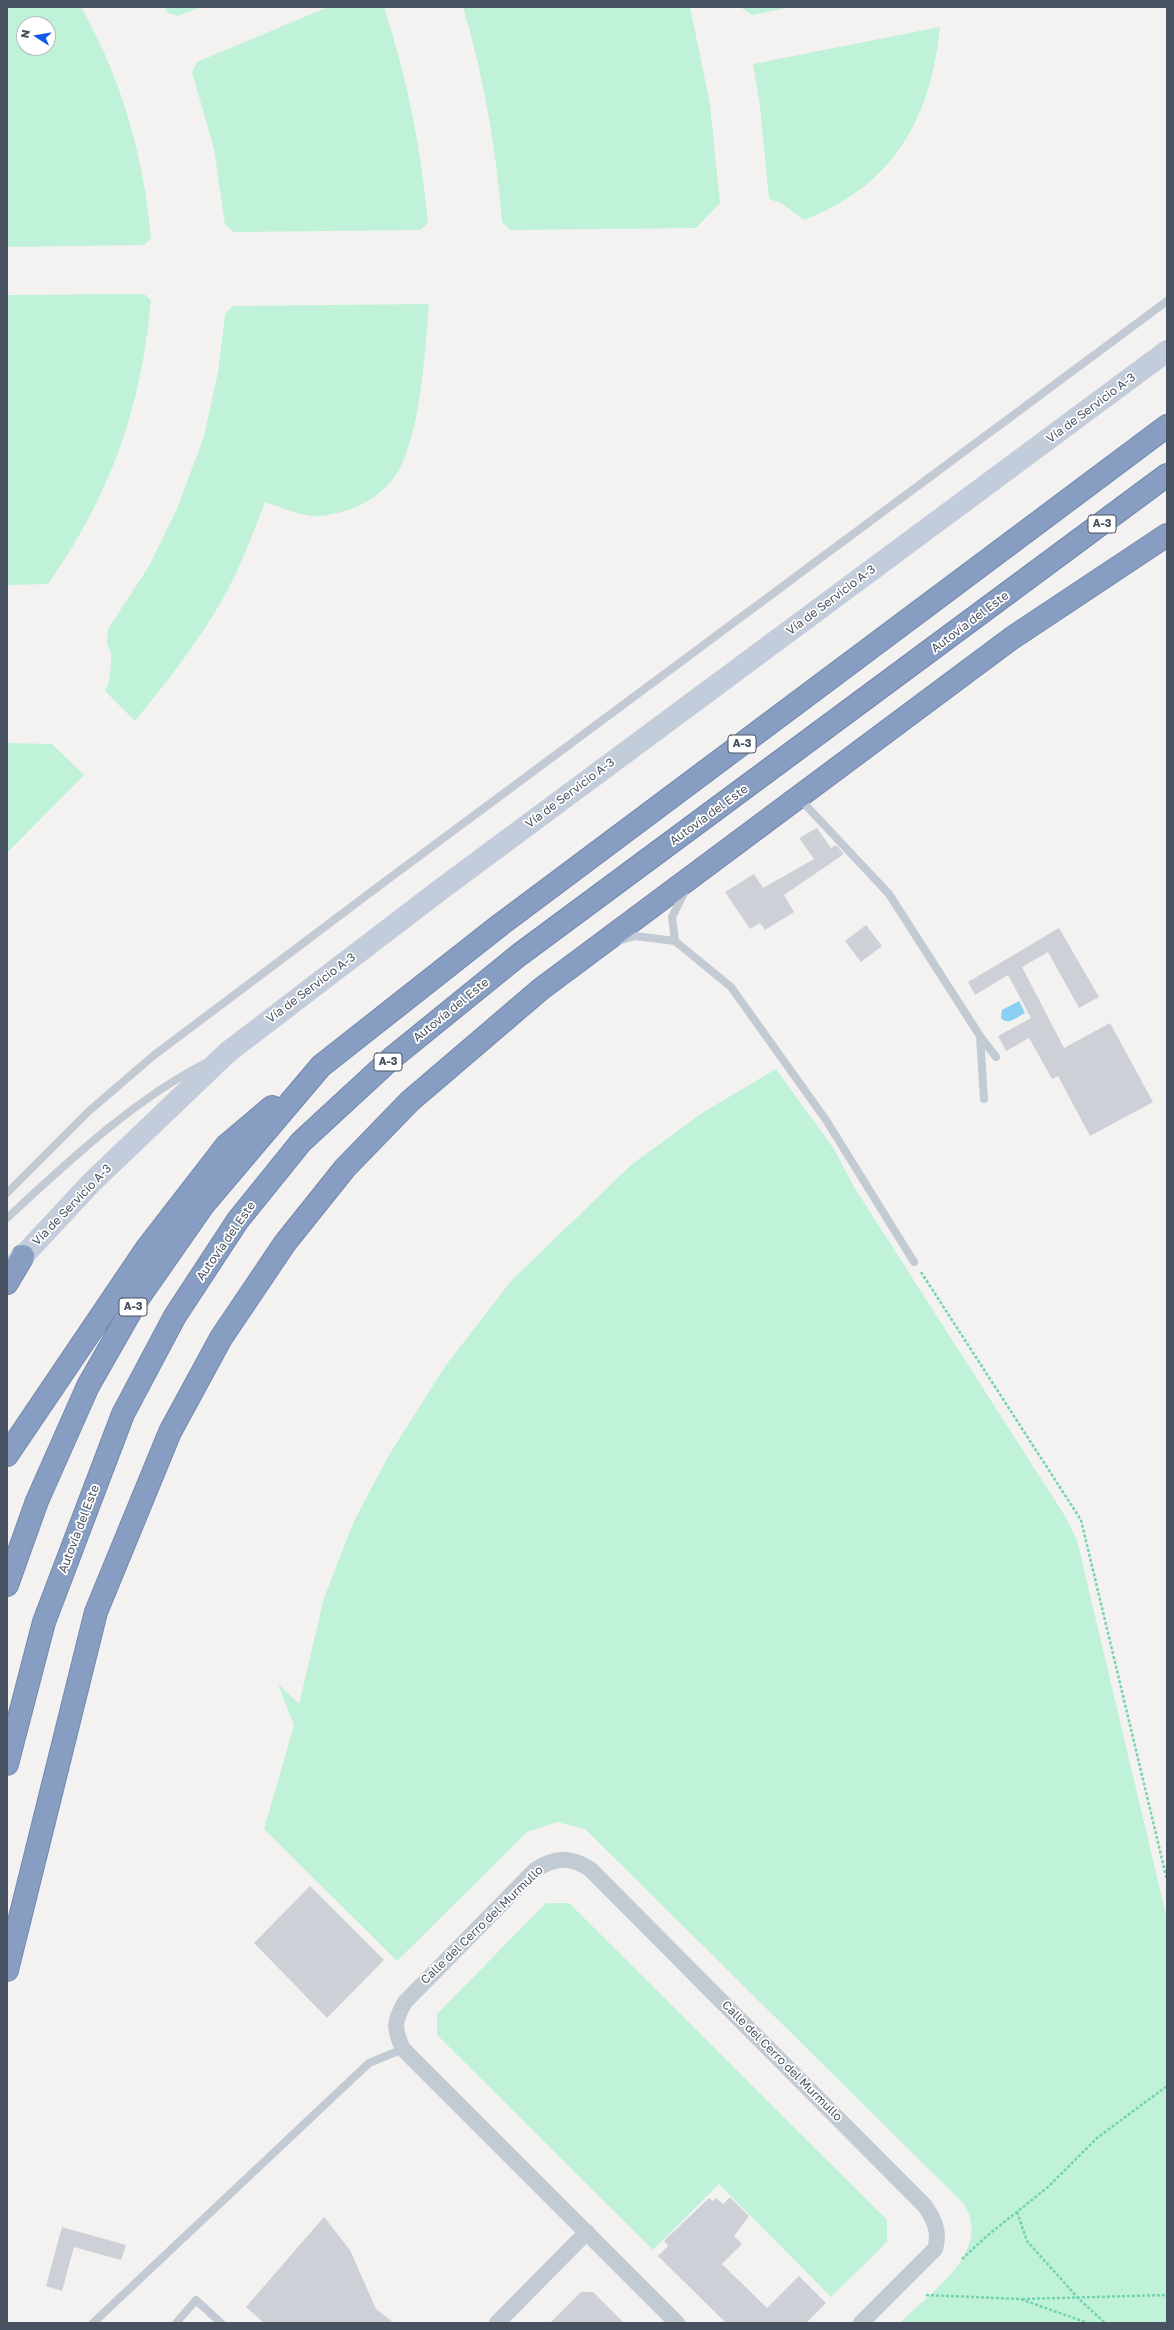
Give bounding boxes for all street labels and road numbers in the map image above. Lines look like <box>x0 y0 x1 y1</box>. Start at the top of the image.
street label: Vía de Servicio A-3 <box>1044 370 1138 446</box>
road number: A-3 <box>1088 515 1116 533</box>
street label: Vía de Servicio A-3 <box>784 562 878 638</box>
street label: Autovía del Este <box>928 588 1012 656</box>
road number: A-3 <box>728 735 756 753</box>
street label: Vía de Servicio A-3 <box>523 755 617 831</box>
street label: Autovía del Este <box>667 782 751 848</box>
street label: Vía de Servicio A-3 <box>264 950 358 1026</box>
street label: Autovía del Este <box>410 975 492 1045</box>
road number: A-3 <box>374 1053 402 1071</box>
street label: Vía de Servicio A-3 <box>29 1161 115 1249</box>
street label: Autovía del Este <box>193 1199 259 1283</box>
road number: A-3 <box>119 1298 147 1316</box>
street label: Autovía del Este <box>56 1483 102 1575</box>
street label: Calle del Cerro del Murmullo <box>418 1863 546 1987</box>
street label: Calle del Cerro del Murmullo <box>719 1998 845 2124</box>

